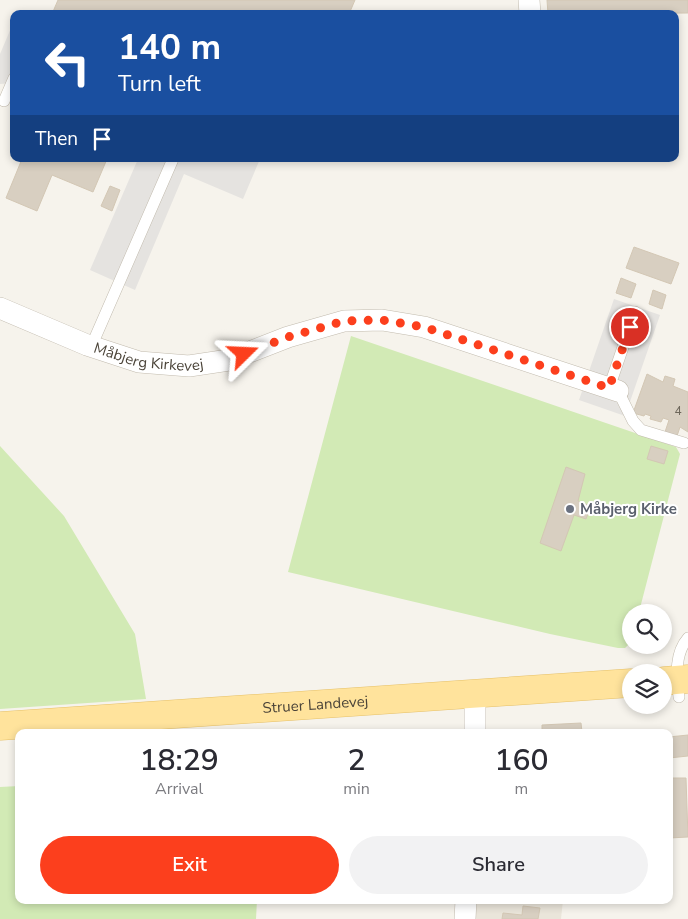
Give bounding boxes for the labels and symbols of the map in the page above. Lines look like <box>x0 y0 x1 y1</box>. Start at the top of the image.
pin <box>609 306 651 348</box>
position arrow <box>217 327 269 379</box>
street label: Måbjerg Kirkevej <box>91 338 205 376</box>
house number: 4 <box>674 403 682 419</box>
place label: Måbjerg Kirke <box>580 499 677 519</box>
marker: Måbjerg Kirke <box>564 503 576 515</box>
street label: Struer Landevej <box>262 691 369 718</box>

